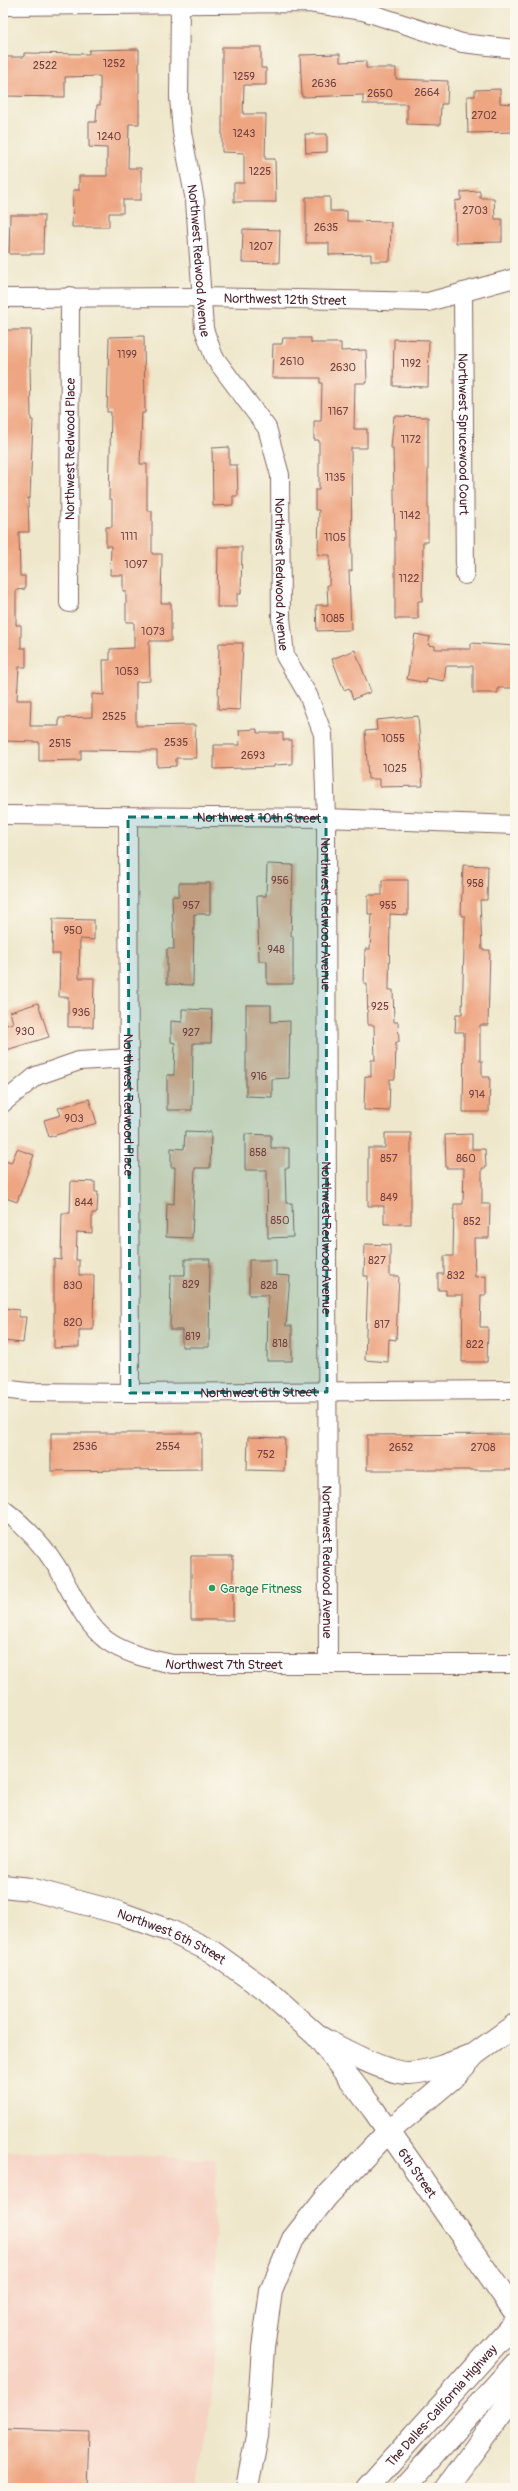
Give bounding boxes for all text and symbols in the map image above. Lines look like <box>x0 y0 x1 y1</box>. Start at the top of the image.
house number: 1252 <box>103 57 125 70</box>
house number: 2522 <box>33 59 57 72</box>
house number: 1259 <box>233 70 255 83</box>
house number: 2636 <box>311 77 337 90</box>
house number: 2664 <box>414 86 440 99</box>
house number: 2650 <box>367 87 393 100</box>
house number: 2702 <box>471 109 497 122</box>
house number: 1243 <box>233 127 255 140</box>
house number: 1240 <box>97 130 121 143</box>
house number: 1225 <box>249 165 271 178</box>
street label: Northwest Redwood Avenue <box>183 183 213 340</box>
house number: 2703 <box>462 204 488 217</box>
house number: 2635 <box>314 221 338 234</box>
house number: 1207 <box>249 240 273 253</box>
street label: Northwest 12th Street <box>223 291 347 309</box>
house number: 1199 <box>117 348 137 361</box>
street label: Northwest Sprucewood Court <box>454 353 472 516</box>
house number: 2610 <box>280 355 304 368</box>
house number: 1192 <box>401 357 421 370</box>
house number: 2630 <box>330 361 356 374</box>
street label: Northwest Redwood Place <box>62 377 79 520</box>
house number: 1167 <box>328 405 349 418</box>
house number: 1172 <box>401 433 421 446</box>
house number: 1135 <box>325 471 345 484</box>
street label: Northwest Redwood Avenue <box>271 498 291 652</box>
house number: 1142 <box>399 509 421 522</box>
house number: 1111 <box>120 530 138 543</box>
house number: 1105 <box>324 531 346 544</box>
house number: 1097 <box>124 558 148 571</box>
house number: 1122 <box>399 572 419 585</box>
house number: 1085 <box>321 612 345 625</box>
house number: 1073 <box>141 625 165 638</box>
house number: 1053 <box>115 665 139 678</box>
house number: 2525 <box>102 710 126 723</box>
house number: 1055 <box>381 732 405 745</box>
house number: 2535 <box>164 736 188 749</box>
house number: 2515 <box>49 737 71 750</box>
house number: 2693 <box>241 749 265 762</box>
house number: 1025 <box>383 762 407 775</box>
street label: Northwest 10th Street <box>197 810 322 827</box>
street label: Northwest Redwood Avenue <box>317 837 333 991</box>
house number: 956 <box>271 874 289 887</box>
house number: 958 <box>466 877 484 890</box>
house number: 957 <box>182 899 200 912</box>
house number: 955 <box>379 899 397 912</box>
house number: 950 <box>63 924 83 937</box>
house number: 948 <box>267 943 285 956</box>
house number: 925 <box>371 1000 389 1013</box>
house number: 936 <box>72 1006 90 1019</box>
house number: 930 <box>15 1025 35 1038</box>
house number: 927 <box>182 1026 200 1039</box>
street label: Northwest Redwood Place <box>120 1034 136 1177</box>
house number: 916 <box>251 1070 267 1083</box>
house number: 914 <box>469 1088 486 1101</box>
house number: 903 <box>64 1112 84 1125</box>
house number: 858 <box>249 1146 267 1159</box>
house number: 857 <box>380 1152 398 1165</box>
house number: 860 <box>456 1152 476 1165</box>
street label: Northwest Redwood Avenue <box>318 1161 334 1315</box>
house number: 849 <box>380 1191 398 1204</box>
house number: 844 <box>75 1196 94 1209</box>
house number: 850 <box>270 1214 290 1227</box>
house number: 852 <box>463 1215 481 1228</box>
house number: 827 <box>368 1254 386 1267</box>
house number: 832 <box>447 1269 465 1282</box>
house number: 829 <box>182 1278 200 1291</box>
house number: 830 <box>63 1279 83 1292</box>
house number: 828 <box>260 1279 278 1292</box>
house number: 820 <box>63 1316 83 1329</box>
house number: 817 <box>374 1318 390 1331</box>
house number: 819 <box>185 1330 201 1343</box>
house number: 818 <box>272 1337 288 1350</box>
house number: 822 <box>466 1338 484 1351</box>
street label: Northwest 8th Street <box>200 1385 318 1401</box>
house number: 2536 <box>73 1440 97 1453</box>
house number: 2554 <box>156 1440 181 1453</box>
house number: 2652 <box>389 1441 413 1454</box>
house number: 2708 <box>470 1441 496 1454</box>
house number: 752 <box>257 1448 275 1461</box>
street label: Northwest Redwood Avenue <box>319 1485 335 1639</box>
place label: Garage Fitness <box>220 1581 302 1597</box>
marker: Garage Fitness <box>207 1583 217 1593</box>
street label: Northwest 7th Street <box>164 1656 284 1673</box>
street label: Northwest 6th Street <box>115 1906 229 1969</box>
street label: 6th Street <box>394 2145 440 2202</box>
street label: The Dalles-California Highway <box>383 2341 501 2470</box>

